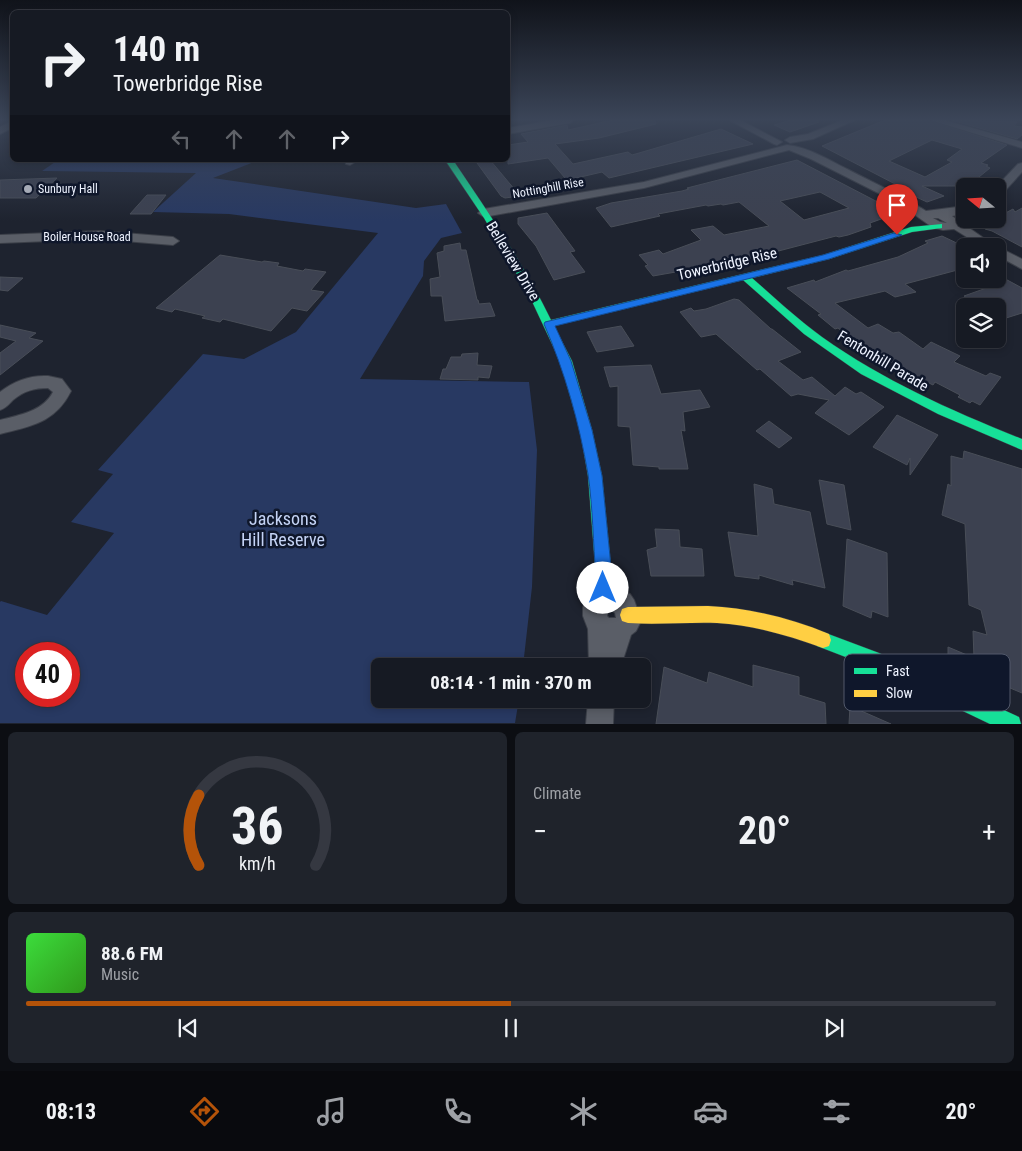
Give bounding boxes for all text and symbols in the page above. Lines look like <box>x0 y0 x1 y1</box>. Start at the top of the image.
text: 140 m <box>113 29 200 70</box>
icon: right <box>30 30 95 95</box>
text: Towerbridge Rise <box>113 71 263 96</box>
icon: left <box>167 125 195 153</box>
icon: ahead <box>220 125 248 153</box>
icon: ahead <box>273 125 301 153</box>
icon: right <box>326 125 354 153</box>
street label: Nottinghill Rise <box>511 175 585 201</box>
north arrow <box>956 178 1006 228</box>
map controls <box>956 178 1006 348</box>
place label: Sunbury Hall <box>38 182 98 196</box>
marker: Sunbury Hall <box>22 183 34 195</box>
pin <box>876 184 918 235</box>
icon: arrive <box>883 191 911 219</box>
street label: Belleview Drive <box>482 218 544 304</box>
street label: Boiler House Road <box>43 230 131 244</box>
button: sound <box>956 238 1006 288</box>
street label: Towerbridge Rise <box>675 244 779 284</box>
button: layers <box>956 298 1006 348</box>
street label: Fentonhill Parade <box>834 327 932 395</box>
park label: Jacksons Hill Reserve <box>241 508 325 550</box>
position arrow <box>576 561 628 613</box>
speed limit sign: 40 <box>15 642 80 707</box>
legend <box>844 654 1010 711</box>
text: Fast <box>886 663 910 679</box>
text: 08:14 · 1 min · 370 m <box>430 671 592 694</box>
text: Slow <box>886 685 913 701</box>
text: Climate <box>533 784 581 803</box>
text: 36 <box>231 796 284 857</box>
text: 20° <box>738 809 791 853</box>
text: − <box>533 815 547 848</box>
text: + <box>982 815 996 848</box>
text: km/h <box>239 853 276 874</box>
text: 88.6 FM <box>101 942 163 965</box>
text: Music <box>101 965 139 984</box>
icon: previous <box>174 1014 202 1042</box>
icon: pause <box>497 1014 525 1042</box>
icon: next <box>820 1014 848 1042</box>
icon: directions <box>187 1094 222 1129</box>
icon: music <box>314 1094 349 1129</box>
icon: phone <box>440 1094 475 1129</box>
icon: climate <box>566 1094 601 1129</box>
icon: car <box>693 1094 728 1129</box>
icon: filters <box>819 1094 854 1129</box>
text: 08:13 <box>46 1099 96 1124</box>
text: 20° <box>945 1099 976 1124</box>

